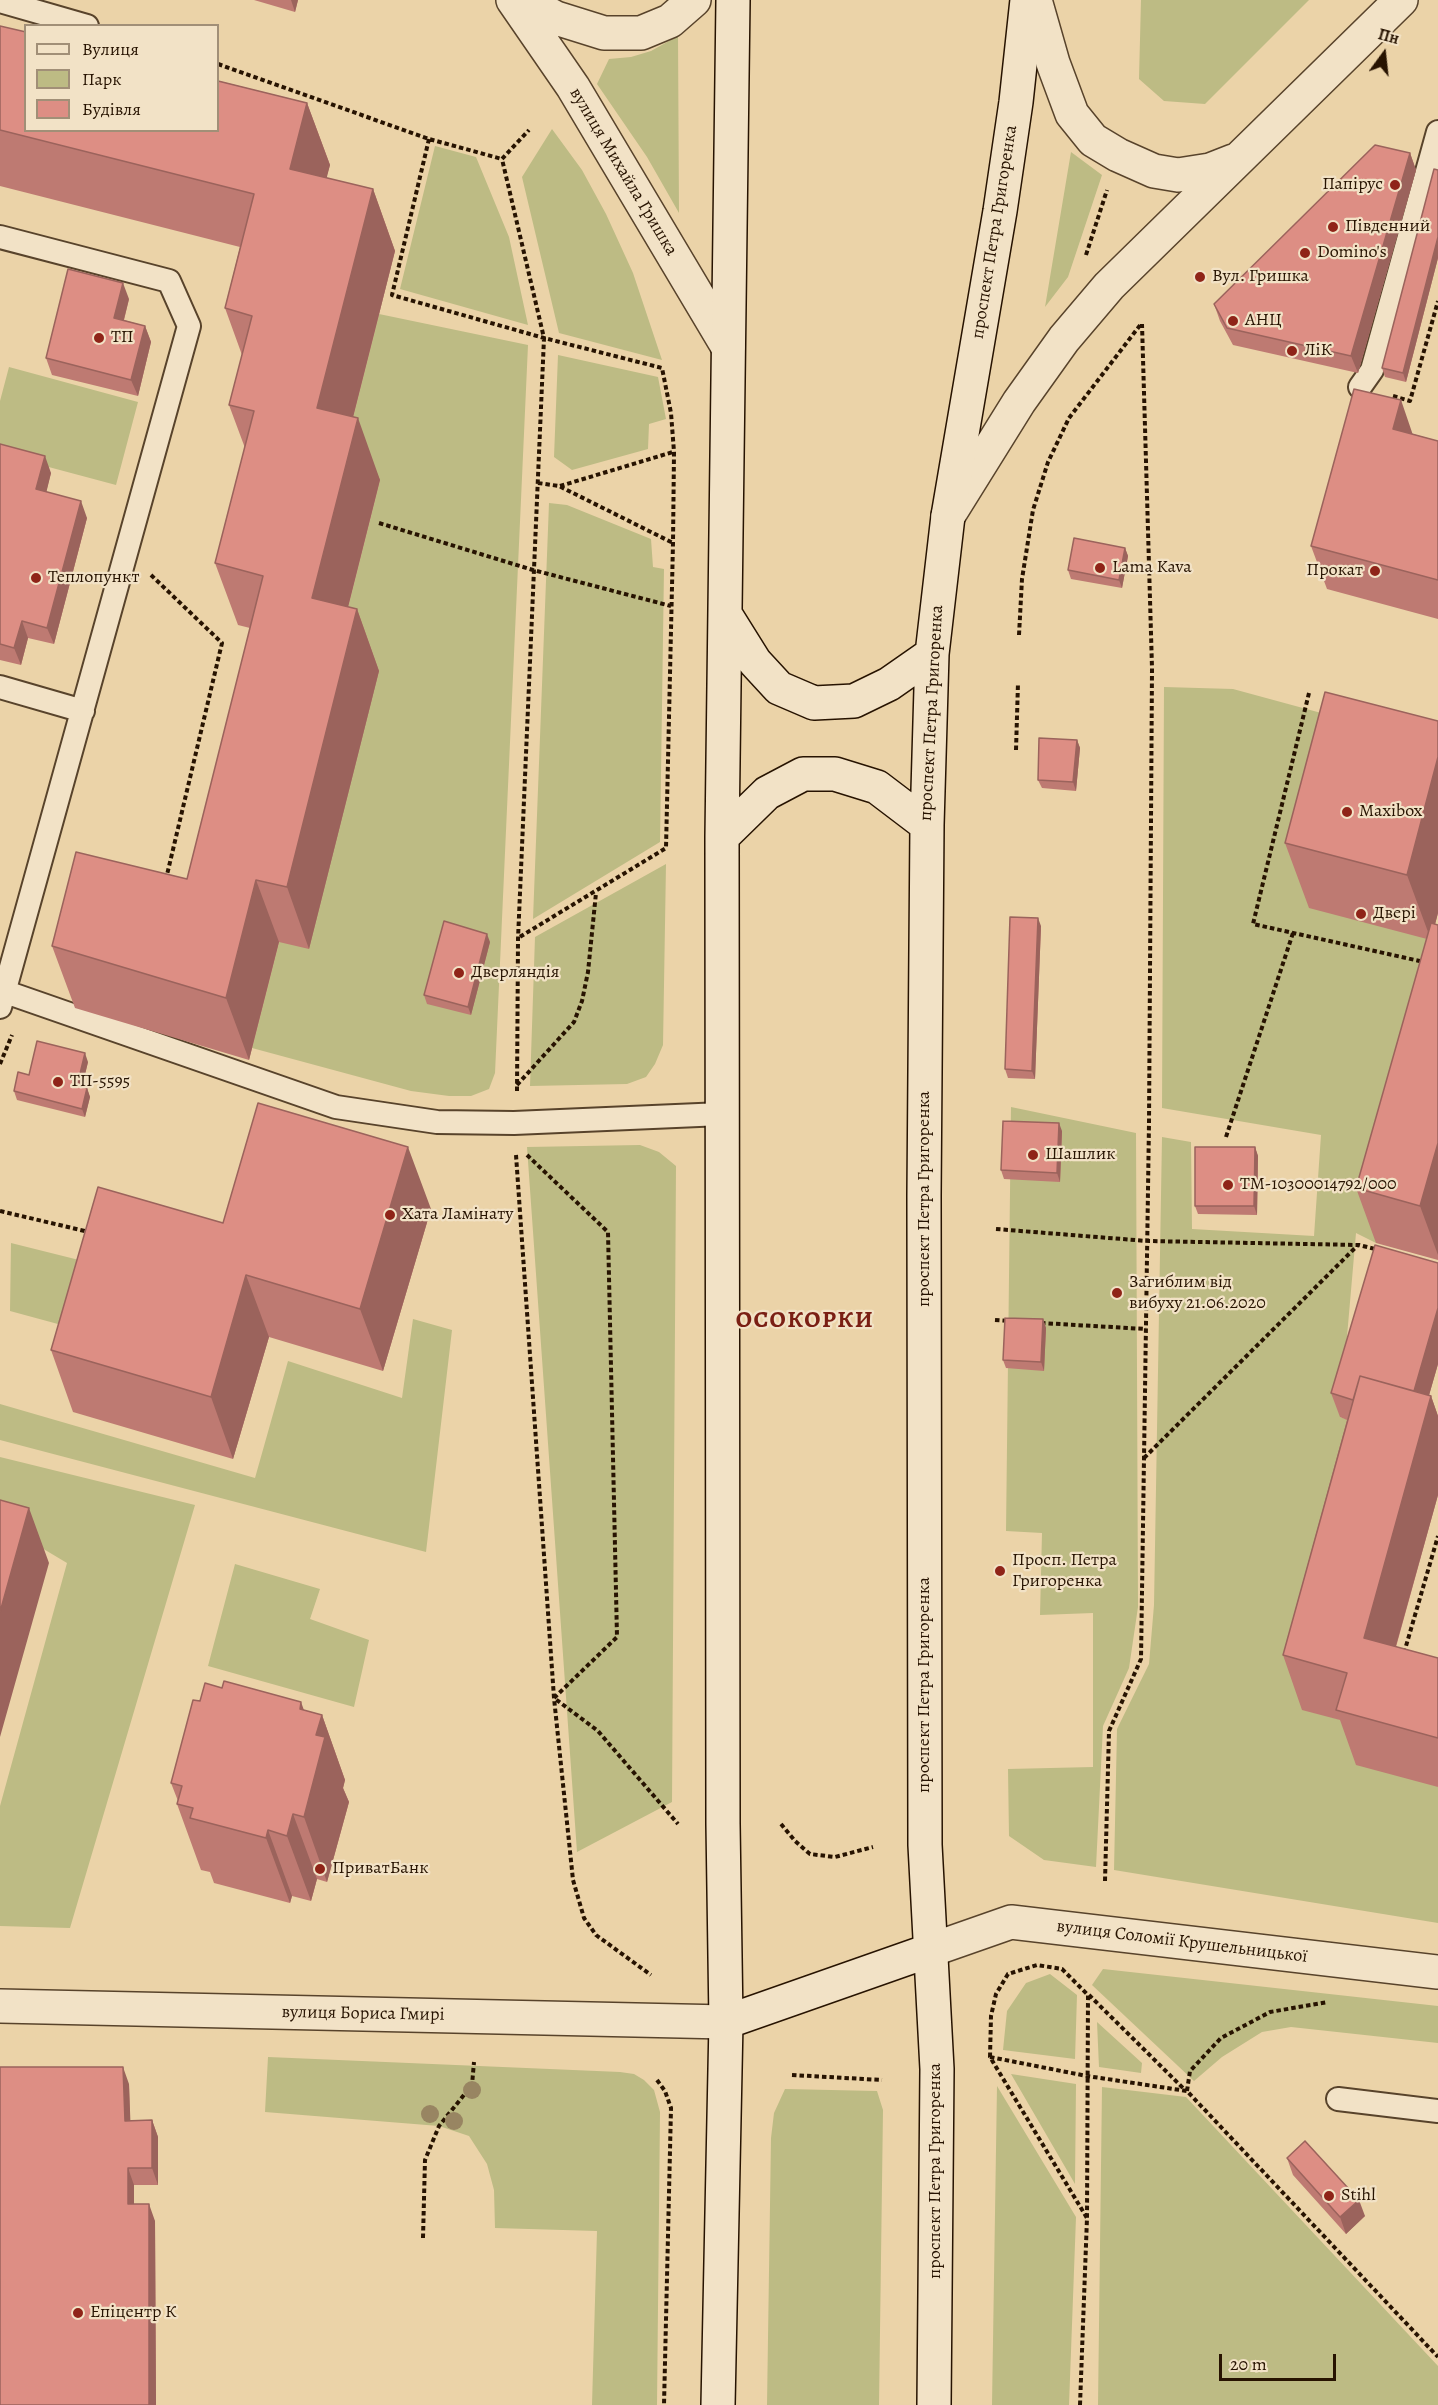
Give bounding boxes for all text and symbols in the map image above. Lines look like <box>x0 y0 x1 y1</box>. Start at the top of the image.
text: Пн <box>1376 23 1402 50</box>
legend <box>24 24 219 132</box>
north arrow <box>1354 24 1414 84</box>
text: Вулиця <box>82 37 139 61</box>
text: Парк <box>82 67 122 91</box>
street label: вулиця Михайла Гришка <box>564 84 682 260</box>
text: Будівля <box>82 97 141 121</box>
street label: проспект Петра Григоренка <box>967 124 1023 340</box>
place label: Папірус <box>1322 174 1383 196</box>
marker: Папірус <box>1388 178 1402 192</box>
place label: Південний <box>1345 216 1430 238</box>
marker: Південний <box>1326 220 1340 234</box>
place label: Domino's <box>1317 242 1387 264</box>
marker: Domino's <box>1298 246 1312 260</box>
place label: Вул. Гришка <box>1212 266 1309 288</box>
marker: Вул. Гришка <box>1193 270 1207 284</box>
place label: АНЦ <box>1245 310 1282 332</box>
marker: АНЦ <box>1226 314 1240 328</box>
place label: ТП <box>111 327 134 349</box>
marker: ТП <box>92 331 106 345</box>
place label: ЛіК <box>1304 340 1332 362</box>
marker: ЛіК <box>1285 344 1299 358</box>
place label: Lama Kava <box>1112 557 1192 579</box>
place label: Прокат <box>1306 560 1363 582</box>
marker: Lama Kava <box>1093 561 1107 575</box>
marker: Прокат <box>1368 564 1382 578</box>
place label: Теплопункт <box>48 567 139 589</box>
marker: Теплопункт <box>29 571 43 585</box>
street label: проспект Петра Григоренка <box>916 605 948 821</box>
place label: Maxibox <box>1359 801 1422 823</box>
marker: Maxibox <box>1340 805 1354 819</box>
place label: Двері <box>1373 903 1416 925</box>
marker: Двері <box>1354 907 1368 921</box>
place label: Дверляндія <box>471 962 559 984</box>
marker: Дверляндія <box>452 966 466 980</box>
place label: ТП-5595 <box>70 1071 130 1093</box>
marker: ТП-5595 <box>51 1075 65 1089</box>
street label: проспект Петра Григоренка <box>914 1091 936 1307</box>
place label: Шашлик <box>1045 1144 1116 1166</box>
marker: Шашлик <box>1026 1148 1040 1162</box>
place label: ТМ-10300014792/000 <box>1240 1174 1397 1196</box>
marker: ТМ-10300014792/000 <box>1221 1178 1235 1192</box>
place label: Хата Ламінату <box>402 1204 513 1226</box>
marker: Хата Ламінату <box>383 1208 397 1222</box>
place label: Загиблим від вибуху 21.06.2020 <box>1129 1272 1266 1314</box>
marker: Загиблим від вибуху 21.06.2020 <box>1110 1286 1124 1300</box>
district label: ОСОКОРКИ <box>736 1307 874 1335</box>
place label: Просп. Петра Григоренка <box>1012 1550 1117 1592</box>
marker: Просп. Петра Григоренка <box>993 1564 1007 1578</box>
street label: проспект Петра Григоренка <box>914 1577 936 1793</box>
place label: ПриватБанк <box>332 1858 428 1880</box>
marker: ПриватБанк <box>313 1862 327 1876</box>
street label: вулиця Соломії Крушельницької <box>1055 1916 1309 1968</box>
street label: вулиця Бориса Гмирі <box>281 2002 445 2026</box>
street label: проспект Петра Григоренка <box>925 2063 947 2279</box>
place label: Stihl <box>1341 2185 1376 2207</box>
marker: Stihl <box>1322 2189 1336 2203</box>
place label: Епіцентр К <box>90 2302 177 2324</box>
marker: Епіцентр К <box>71 2306 85 2320</box>
scale bar <box>1222 2342 1339 2380</box>
text: 20 m <box>1230 2352 1267 2376</box>

